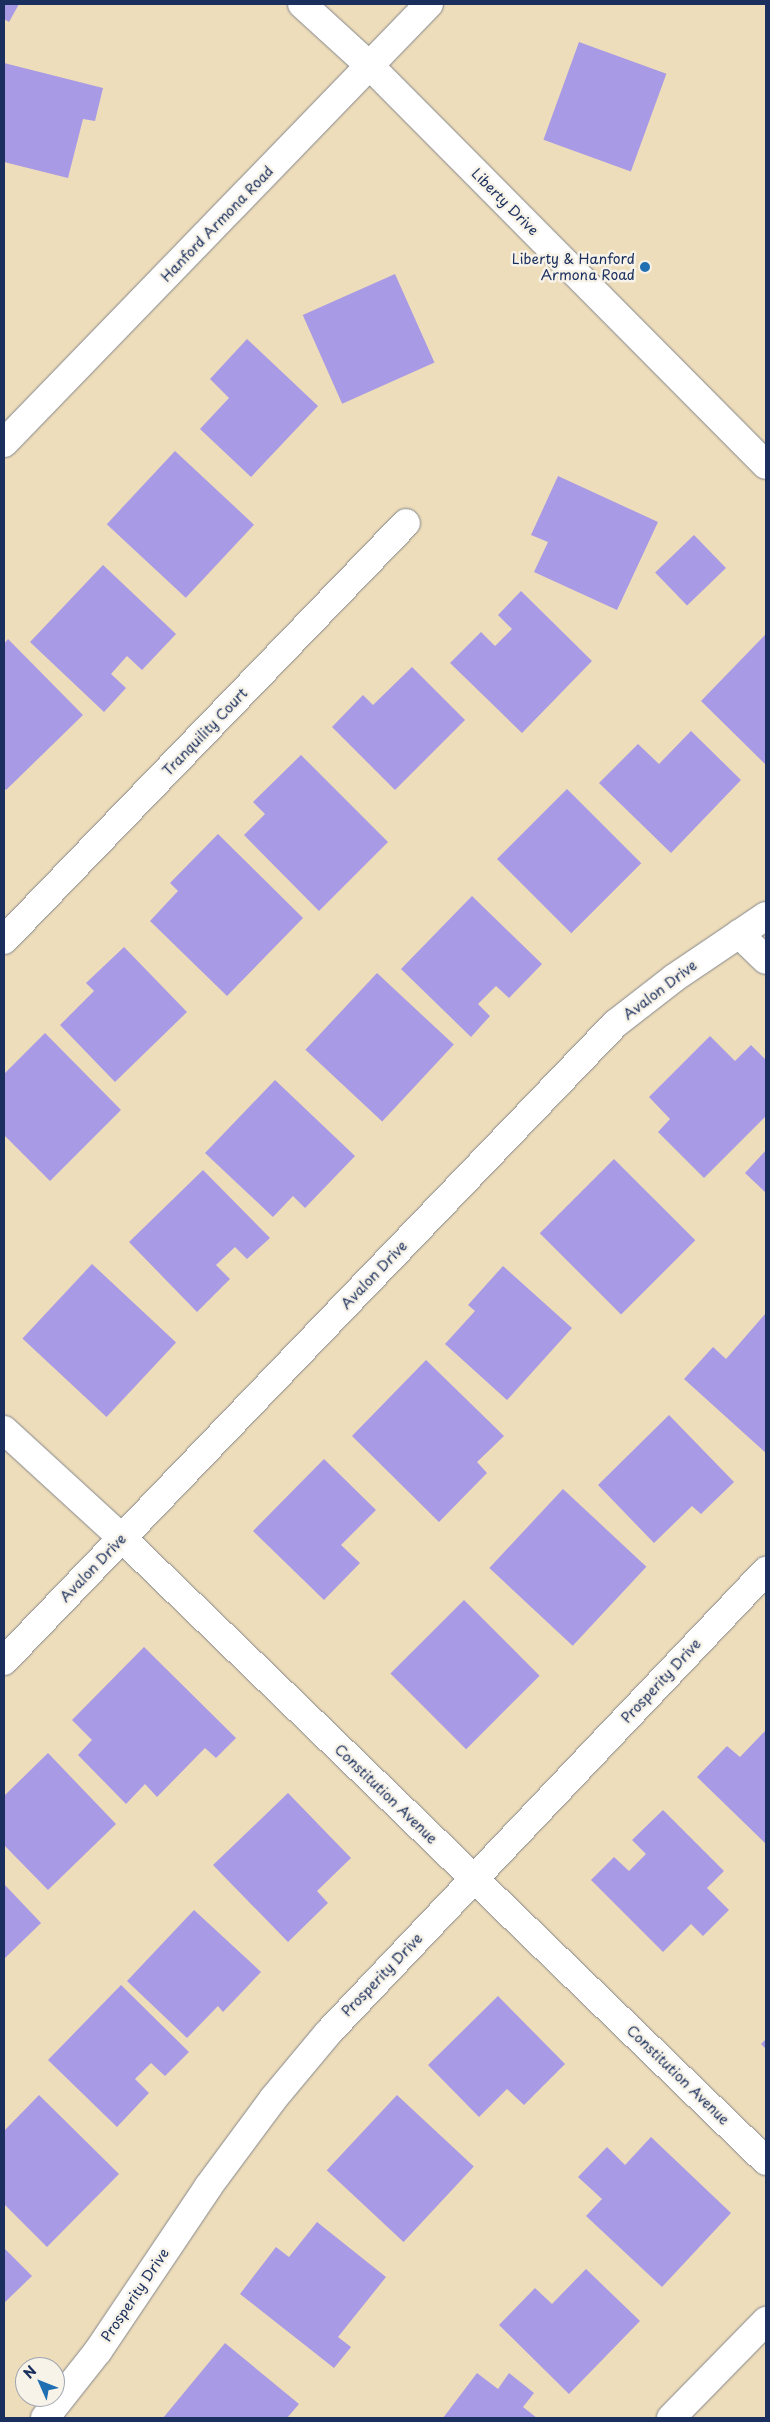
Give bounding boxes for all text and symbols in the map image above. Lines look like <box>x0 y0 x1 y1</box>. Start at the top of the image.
street label: Hanford Armona Road <box>157 162 277 286</box>
street label: Liberty Drive <box>468 165 542 239</box>
place label: Liberty & Hanford Armona Road <box>511 251 635 284</box>
marker: Liberty & Hanford Armona Road <box>639 261 651 273</box>
street label: Tranquility Court <box>159 685 251 779</box>
street label: Avalon Drive <box>620 957 700 1023</box>
street label: Avalon Drive <box>337 1237 411 1313</box>
street label: Avalon Drive <box>56 1530 130 1606</box>
street label: Prosperity Drive <box>618 1635 704 1727</box>
street label: Constitution Avenue <box>332 1741 440 1847</box>
street label: Prosperity Drive <box>338 1930 426 2020</box>
street label: Constitution Avenue <box>624 2022 732 2128</box>
street label: Prosperity Drive <box>98 2245 172 2345</box>
north arrow <box>15 2357 65 2407</box>
text: N <box>18 2361 41 2383</box>

